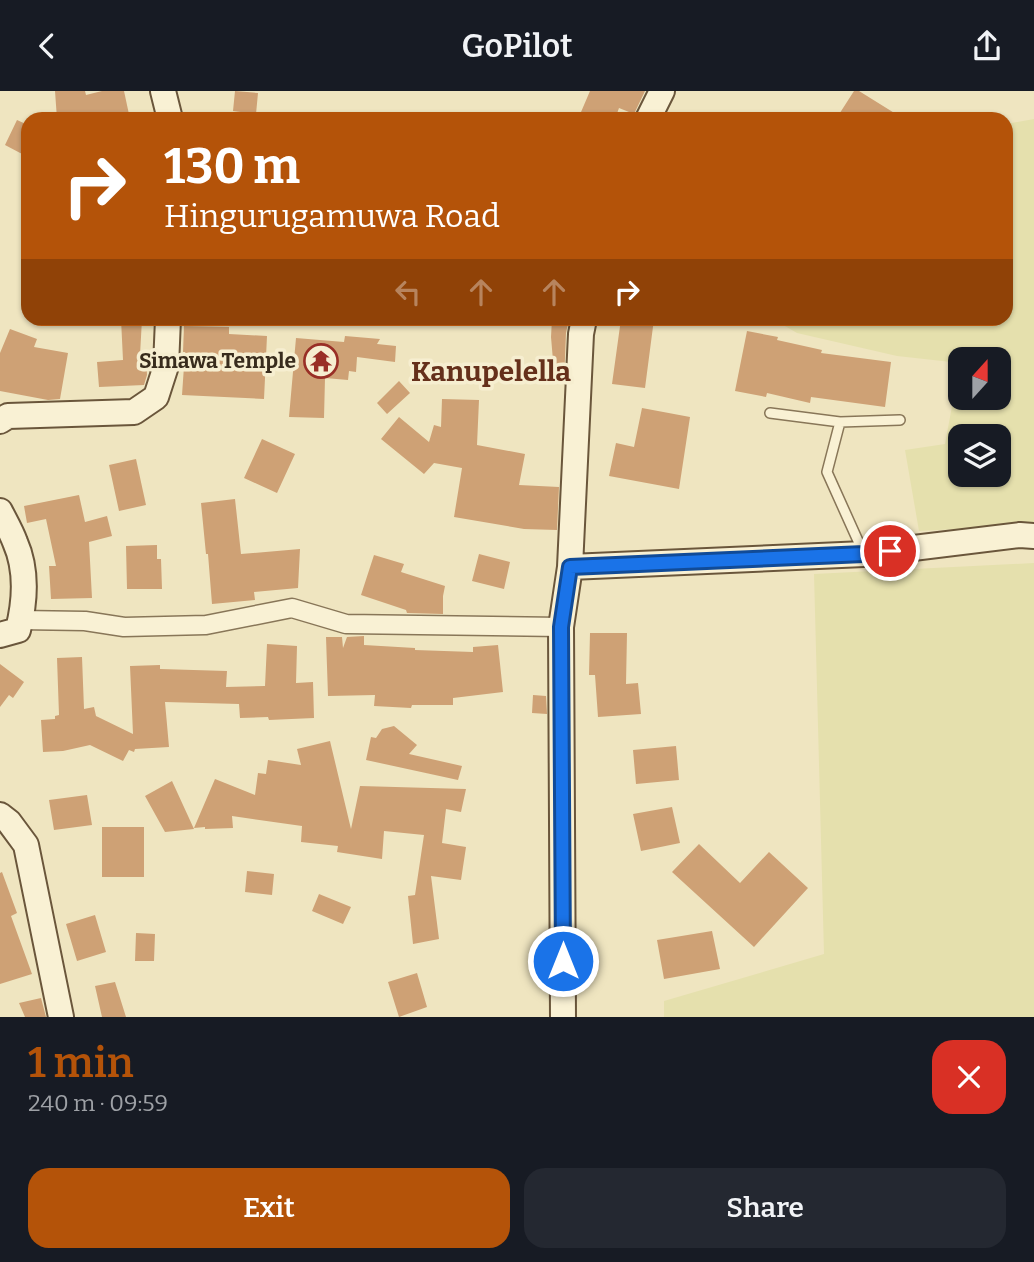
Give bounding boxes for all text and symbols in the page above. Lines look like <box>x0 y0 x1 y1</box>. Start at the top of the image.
icon: back <box>28 27 66 65</box>
text: GoPilot <box>461 27 573 65</box>
icon: share <box>968 27 1006 65</box>
text: 130 m <box>164 137 300 196</box>
icon: right <box>49 140 140 231</box>
text: Hingurugamuwa Road <box>164 197 500 235</box>
icon: left <box>389 273 427 311</box>
icon: ahead <box>462 273 500 311</box>
icon: ahead <box>535 273 573 311</box>
icon: right <box>608 273 646 311</box>
temple icon: Simawa Temple <box>302 342 340 380</box>
north arrow <box>948 347 1012 409</box>
map controls <box>948 347 1011 487</box>
place label: Simawa Temple <box>139 348 296 374</box>
district label: Kanupelella <box>411 355 571 388</box>
button: layers <box>948 424 1011 487</box>
pin <box>860 521 920 581</box>
icon: arrive <box>871 532 909 570</box>
position arrow <box>526 924 600 998</box>
text: 1 min <box>28 1038 134 1088</box>
button: close <box>932 1040 1006 1114</box>
text: 240 m · 09:59 <box>28 1089 168 1117</box>
button: Exit <box>28 1168 510 1248</box>
button: Share <box>524 1168 1006 1248</box>

